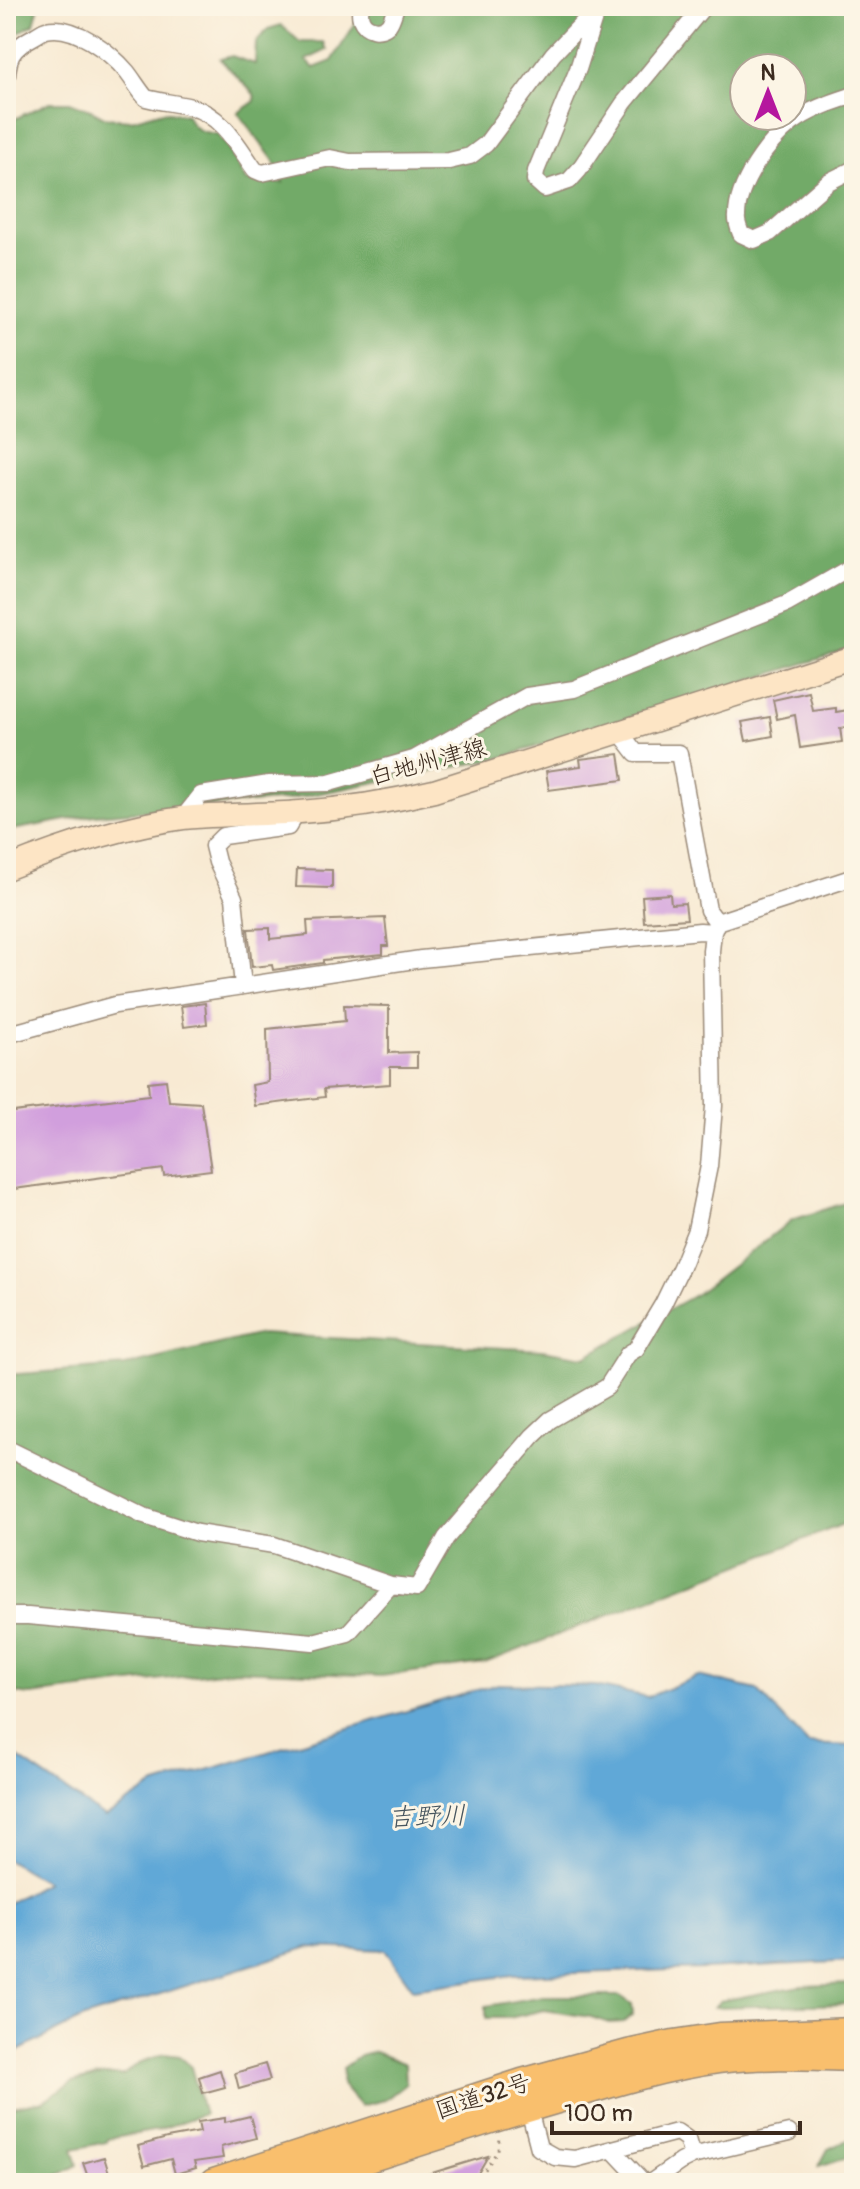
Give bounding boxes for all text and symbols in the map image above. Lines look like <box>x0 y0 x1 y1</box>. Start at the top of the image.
north arrow <box>728 52 808 132</box>
text: N <box>761 59 776 87</box>
street label: 白地州津線 <box>366 733 490 792</box>
water label: 吉野川 <box>387 1800 467 1834</box>
street label: 国道32号 <box>432 2067 535 2126</box>
scale bar <box>552 2085 800 2135</box>
text: 100 m <box>564 2099 633 2128</box>

